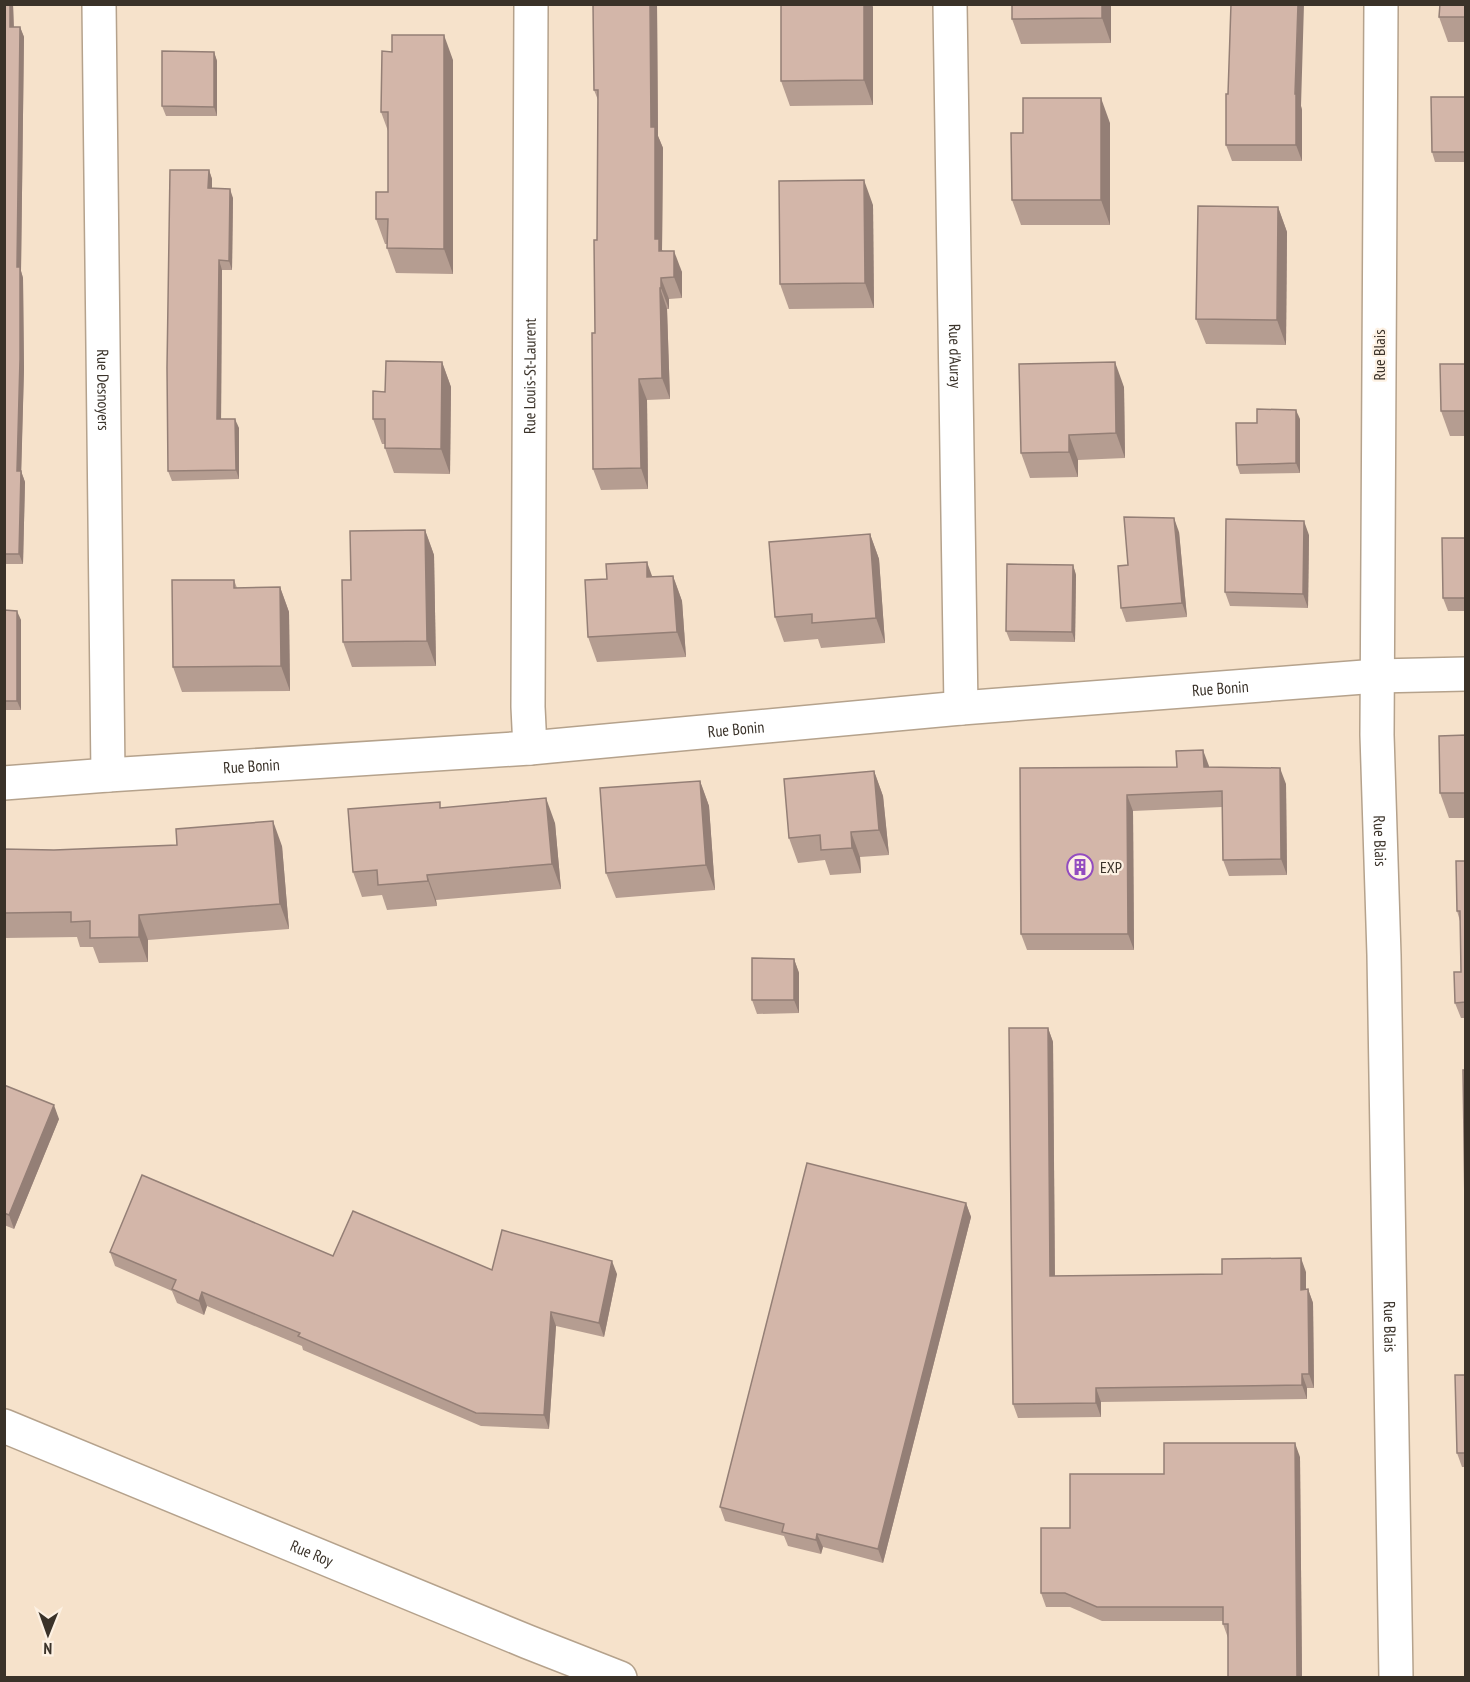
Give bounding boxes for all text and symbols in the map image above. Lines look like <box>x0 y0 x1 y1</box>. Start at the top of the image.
street label: Rue Louis-St-Laurent <box>519 318 540 434</box>
street label: Rue d'Auray <box>945 324 966 388</box>
street label: Rue Blais <box>1369 329 1389 381</box>
street label: Rue Desnoyers <box>93 349 114 431</box>
street label: Rue Bonin <box>1191 676 1249 700</box>
street label: Rue Bonin <box>707 716 765 741</box>
street label: Rue Bonin <box>222 754 280 778</box>
street label: Rue Blais <box>1370 815 1391 867</box>
building icon: EXP <box>1065 852 1095 882</box>
place label: EXP <box>1100 857 1122 877</box>
street label: Rue Blais <box>1380 1301 1401 1353</box>
street label: Rue Roy <box>287 1535 336 1571</box>
north arrow <box>18 1604 78 1664</box>
text: N <box>43 1639 52 1659</box>

